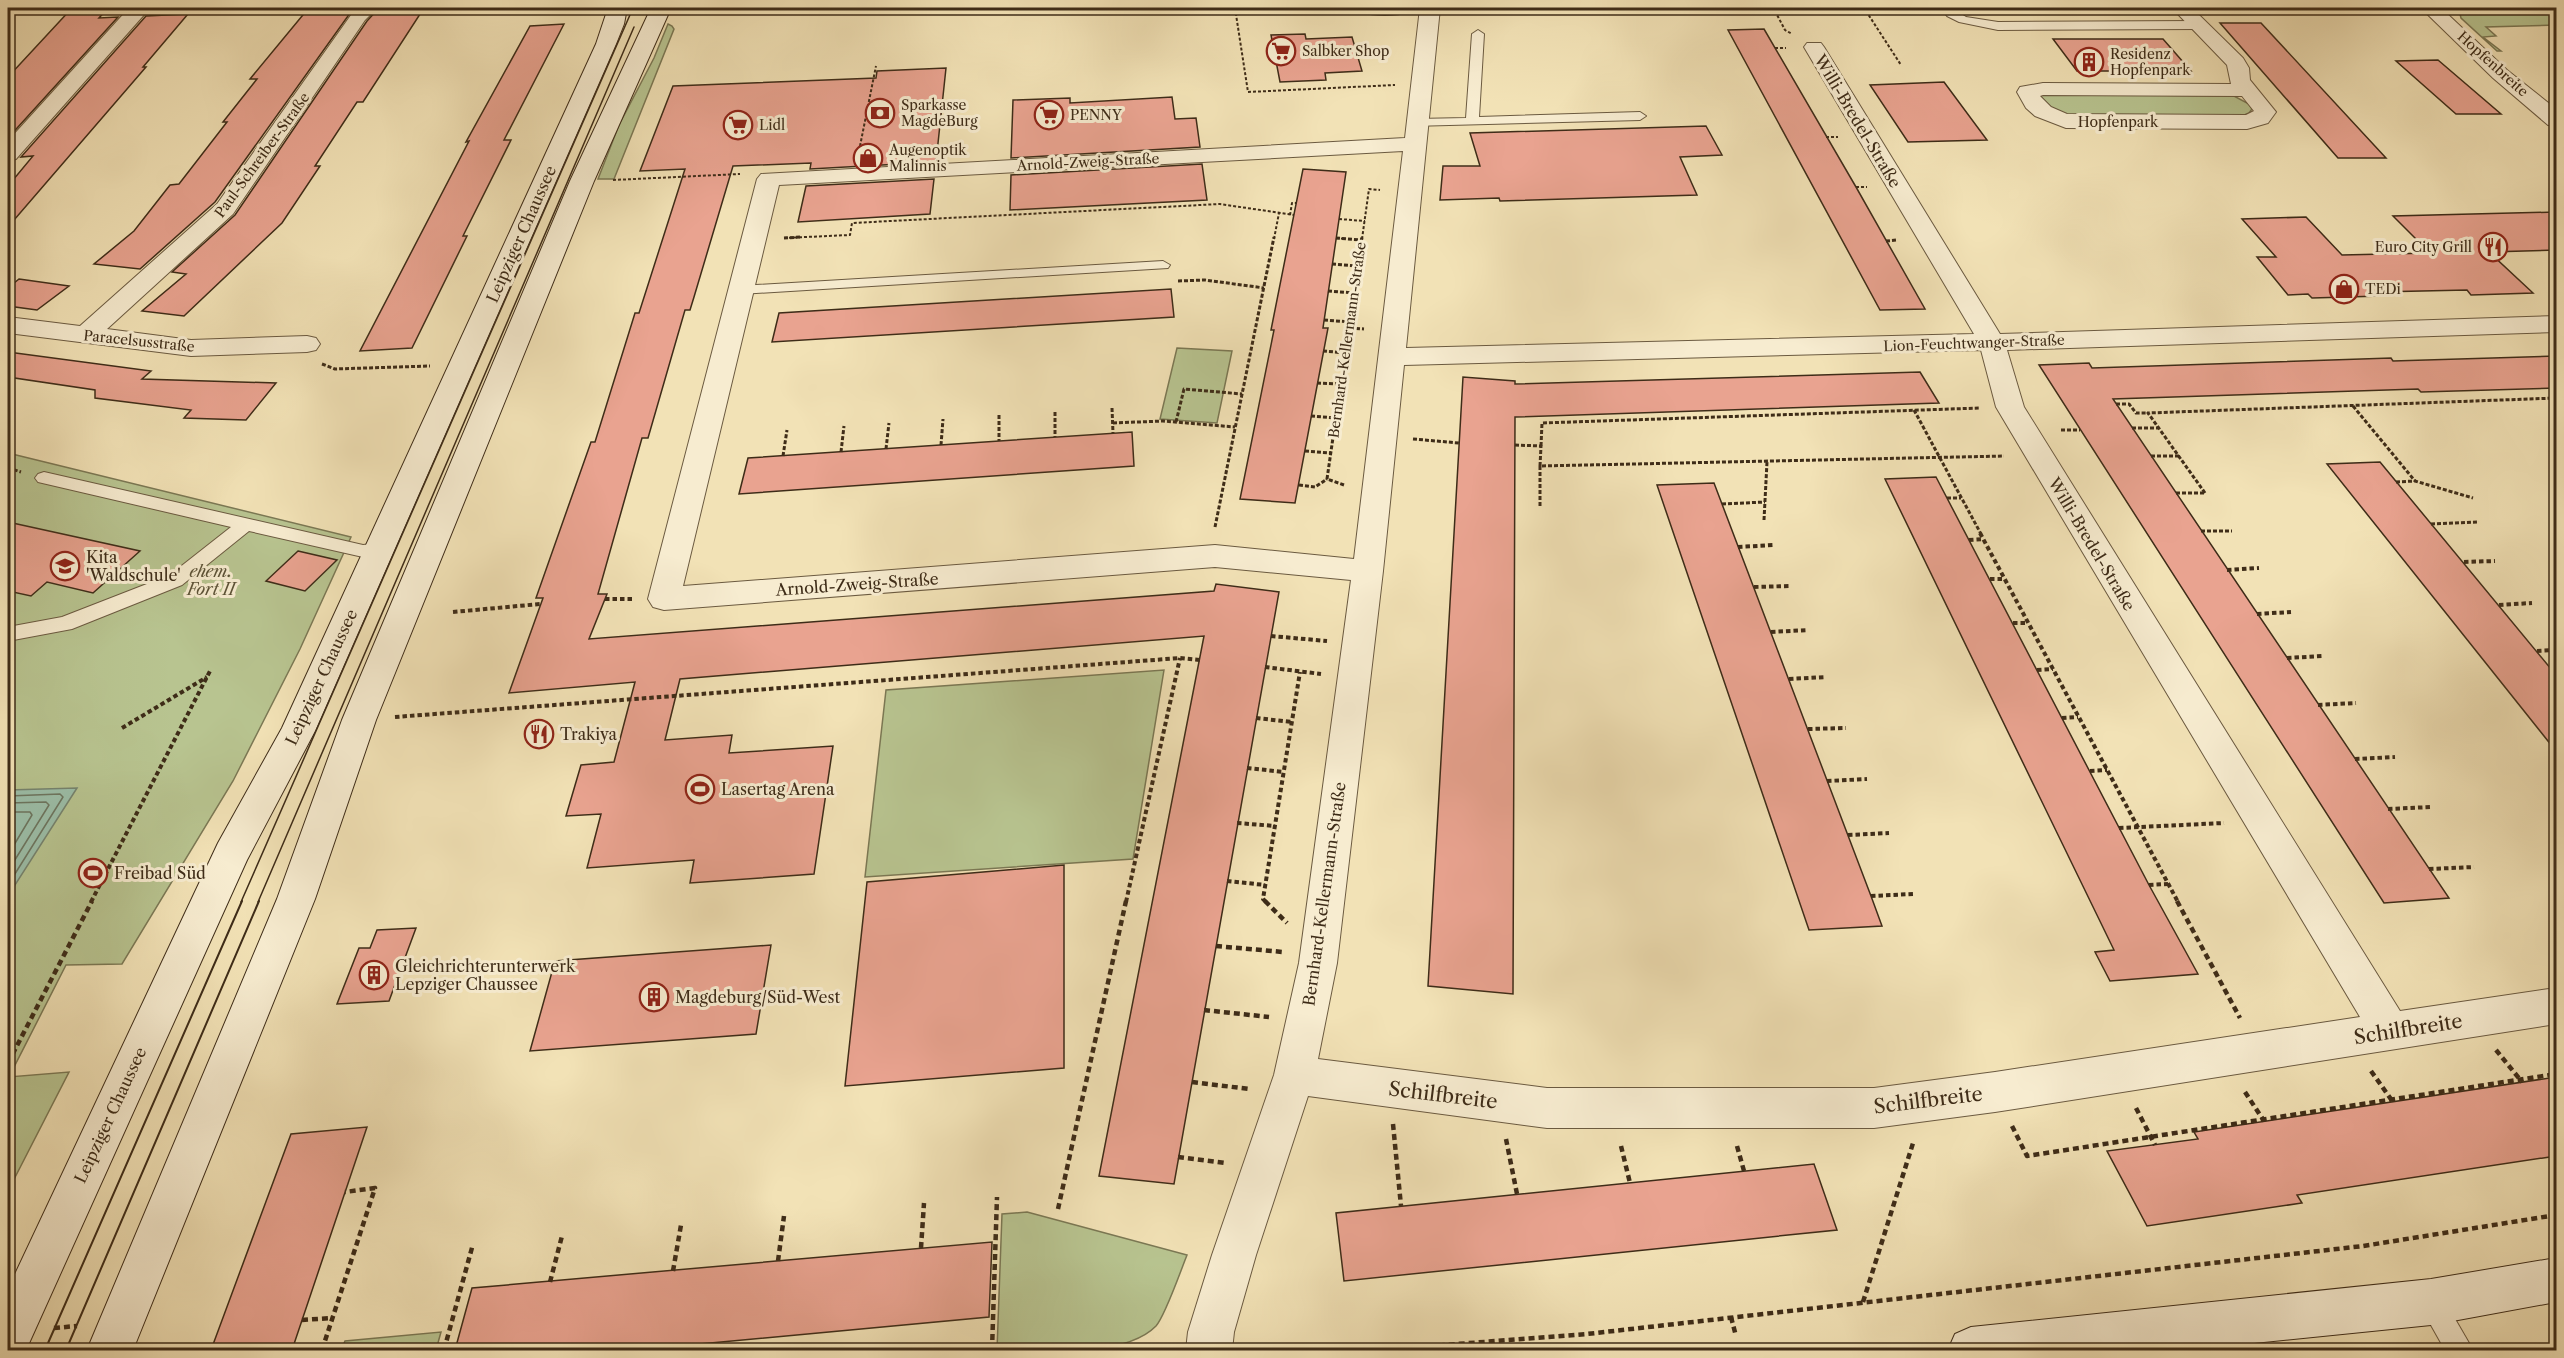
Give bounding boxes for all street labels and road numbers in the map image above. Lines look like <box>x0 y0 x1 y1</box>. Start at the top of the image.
street label: Hopfenbreite <box>2454 27 2532 101</box>
street label: Willi-Bredel-Straße <box>1810 50 1906 191</box>
street label: Paul-Schreiber-Straße <box>211 89 313 221</box>
street label: Hopfenpark <box>2078 113 2159 131</box>
street label: Arnold-Zweig-Straße <box>1015 149 1160 175</box>
street label: Leipziger Chaussee <box>482 162 560 306</box>
street label: Bernhard-Kellermann-Straße <box>1324 241 1370 439</box>
street label: Paracelsusstraße <box>83 326 196 356</box>
street label: Lion-Feuchtwanger-Straße <box>1883 331 2065 355</box>
street label: Willi-Bredel-Straße <box>2044 473 2140 614</box>
street label: Arnold-Zweig-Straße <box>774 568 939 600</box>
street label: Leipziger Chaussee <box>281 606 361 748</box>
street label: Bernhard-Kellermann-Straße <box>1298 781 1350 1007</box>
street label: Schilfbreite <box>2352 1009 2464 1049</box>
street label: Leipziger Chaussee <box>70 1044 150 1186</box>
street label: Schilfbreite <box>1387 1076 1499 1114</box>
street label: Schilfbreite <box>1872 1081 1984 1119</box>

